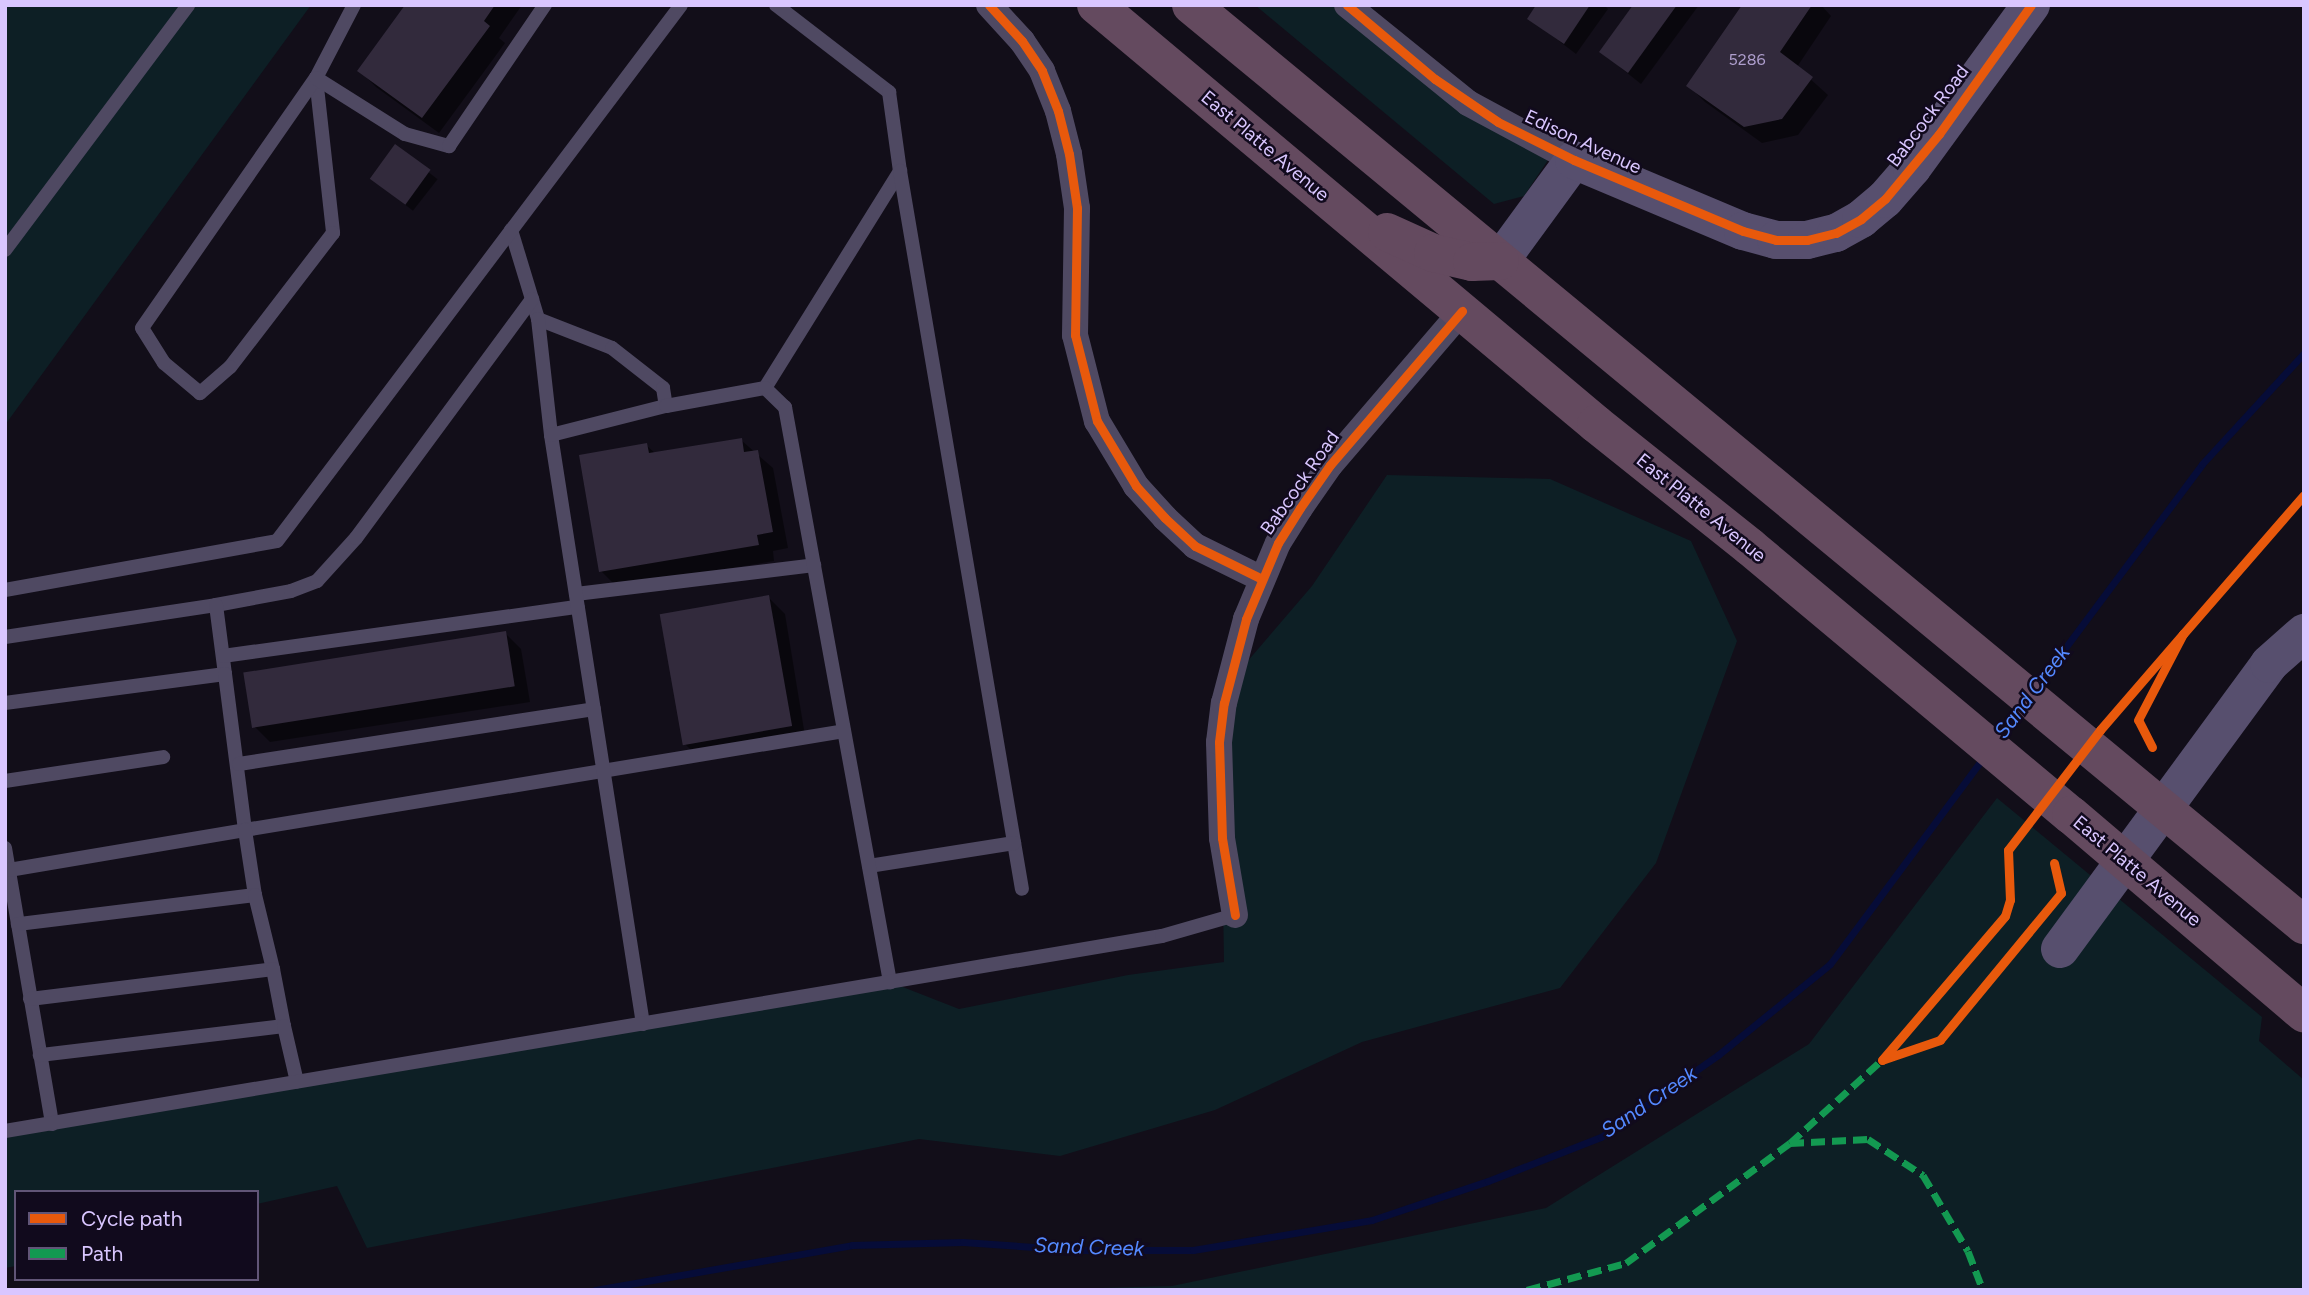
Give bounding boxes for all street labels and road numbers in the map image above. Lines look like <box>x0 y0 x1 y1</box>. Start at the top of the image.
street label: Babcock Road <box>1882 61 1974 171</box>
street label: East Platte Avenue <box>1196 86 1334 206</box>
street label: Edison Avenue <box>1521 105 1645 179</box>
street label: Babcock Road <box>1256 427 1344 539</box>
street label: East Platte Avenue <box>1632 449 1770 567</box>
street label: East Platte Avenue <box>2068 811 2206 931</box>

